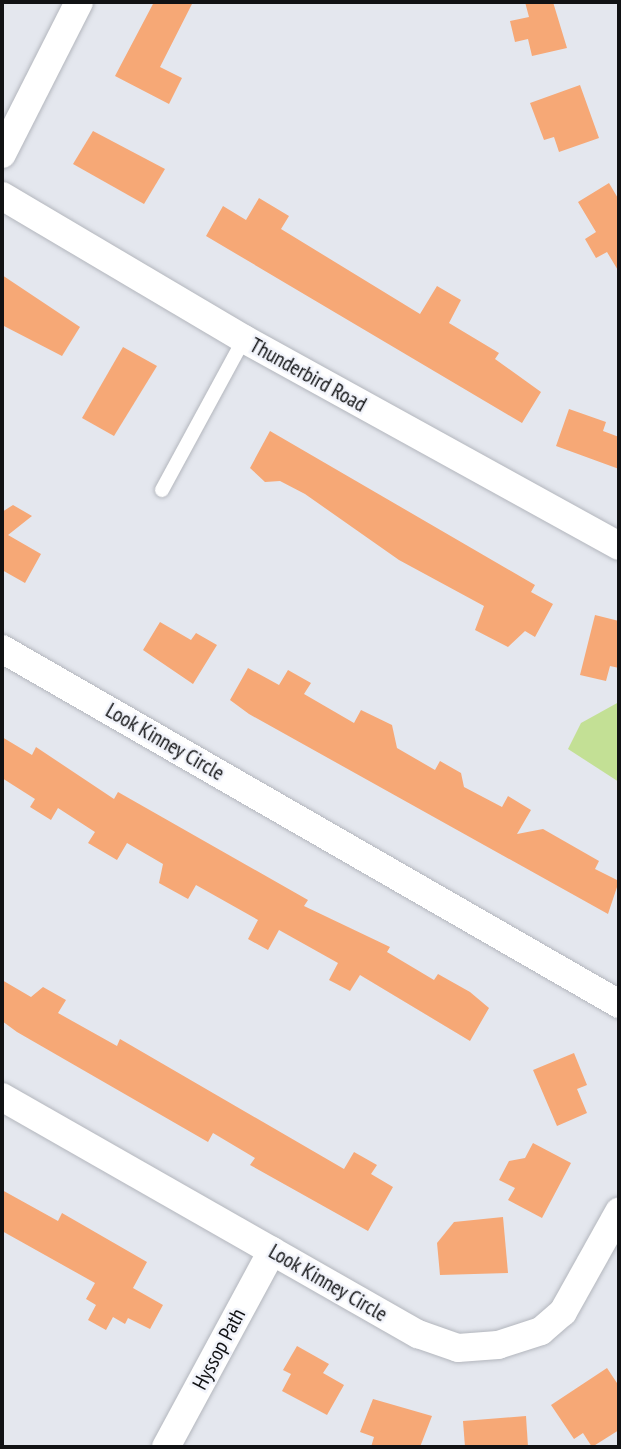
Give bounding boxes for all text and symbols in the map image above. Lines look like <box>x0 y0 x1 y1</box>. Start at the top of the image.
street label: Thunderbird Road <box>245 333 371 417</box>
street label: Look Kinney Circle <box>101 698 229 786</box>
street label: Look Kinney Circle <box>264 1239 392 1327</box>
street label: Hyssop Path <box>187 1304 251 1394</box>

